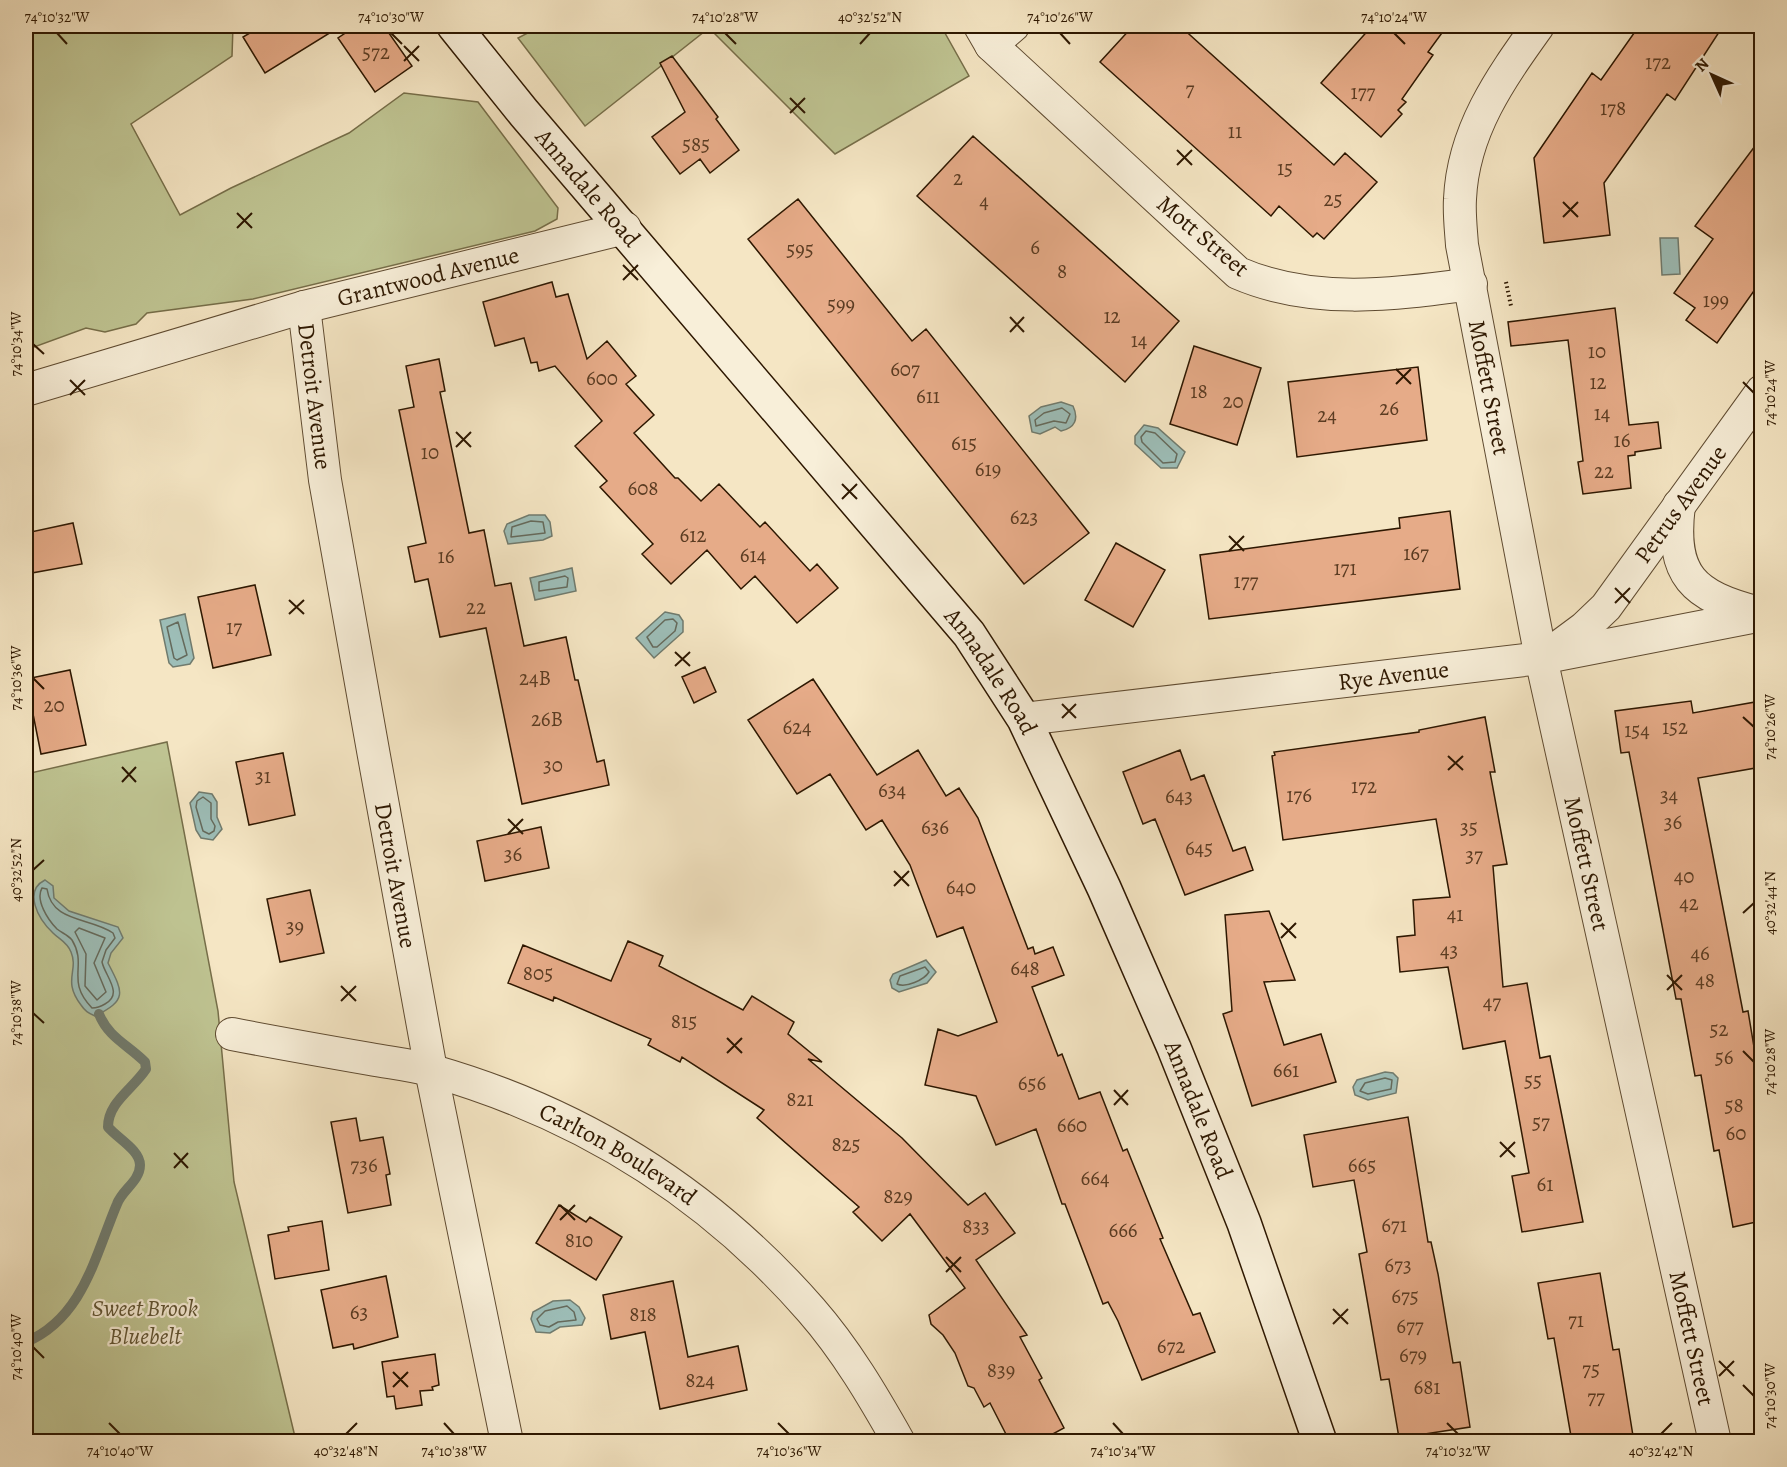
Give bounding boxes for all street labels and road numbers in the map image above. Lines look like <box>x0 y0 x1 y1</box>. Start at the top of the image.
street label: Annadale Road <box>527 121 648 254</box>
street label: Mott Street <box>1150 188 1256 284</box>
street label: Grantwood Avenue <box>334 239 522 314</box>
street label: Moffett Street <box>1461 317 1518 458</box>
street label: Detroit Avenue <box>290 321 340 471</box>
street label: Petrus Avenue <box>1627 438 1734 570</box>
street label: Annadale Road <box>937 600 1045 740</box>
street label: Rye Avenue <box>1336 653 1451 698</box>
street label: Moffett Street <box>1556 793 1617 934</box>
street label: Detroit Avenue <box>367 800 425 951</box>
street label: Annadale Road <box>1156 1034 1241 1184</box>
street label: Carlton Boulevard <box>534 1095 703 1213</box>
street label: Moffett Street <box>1661 1268 1722 1409</box>

